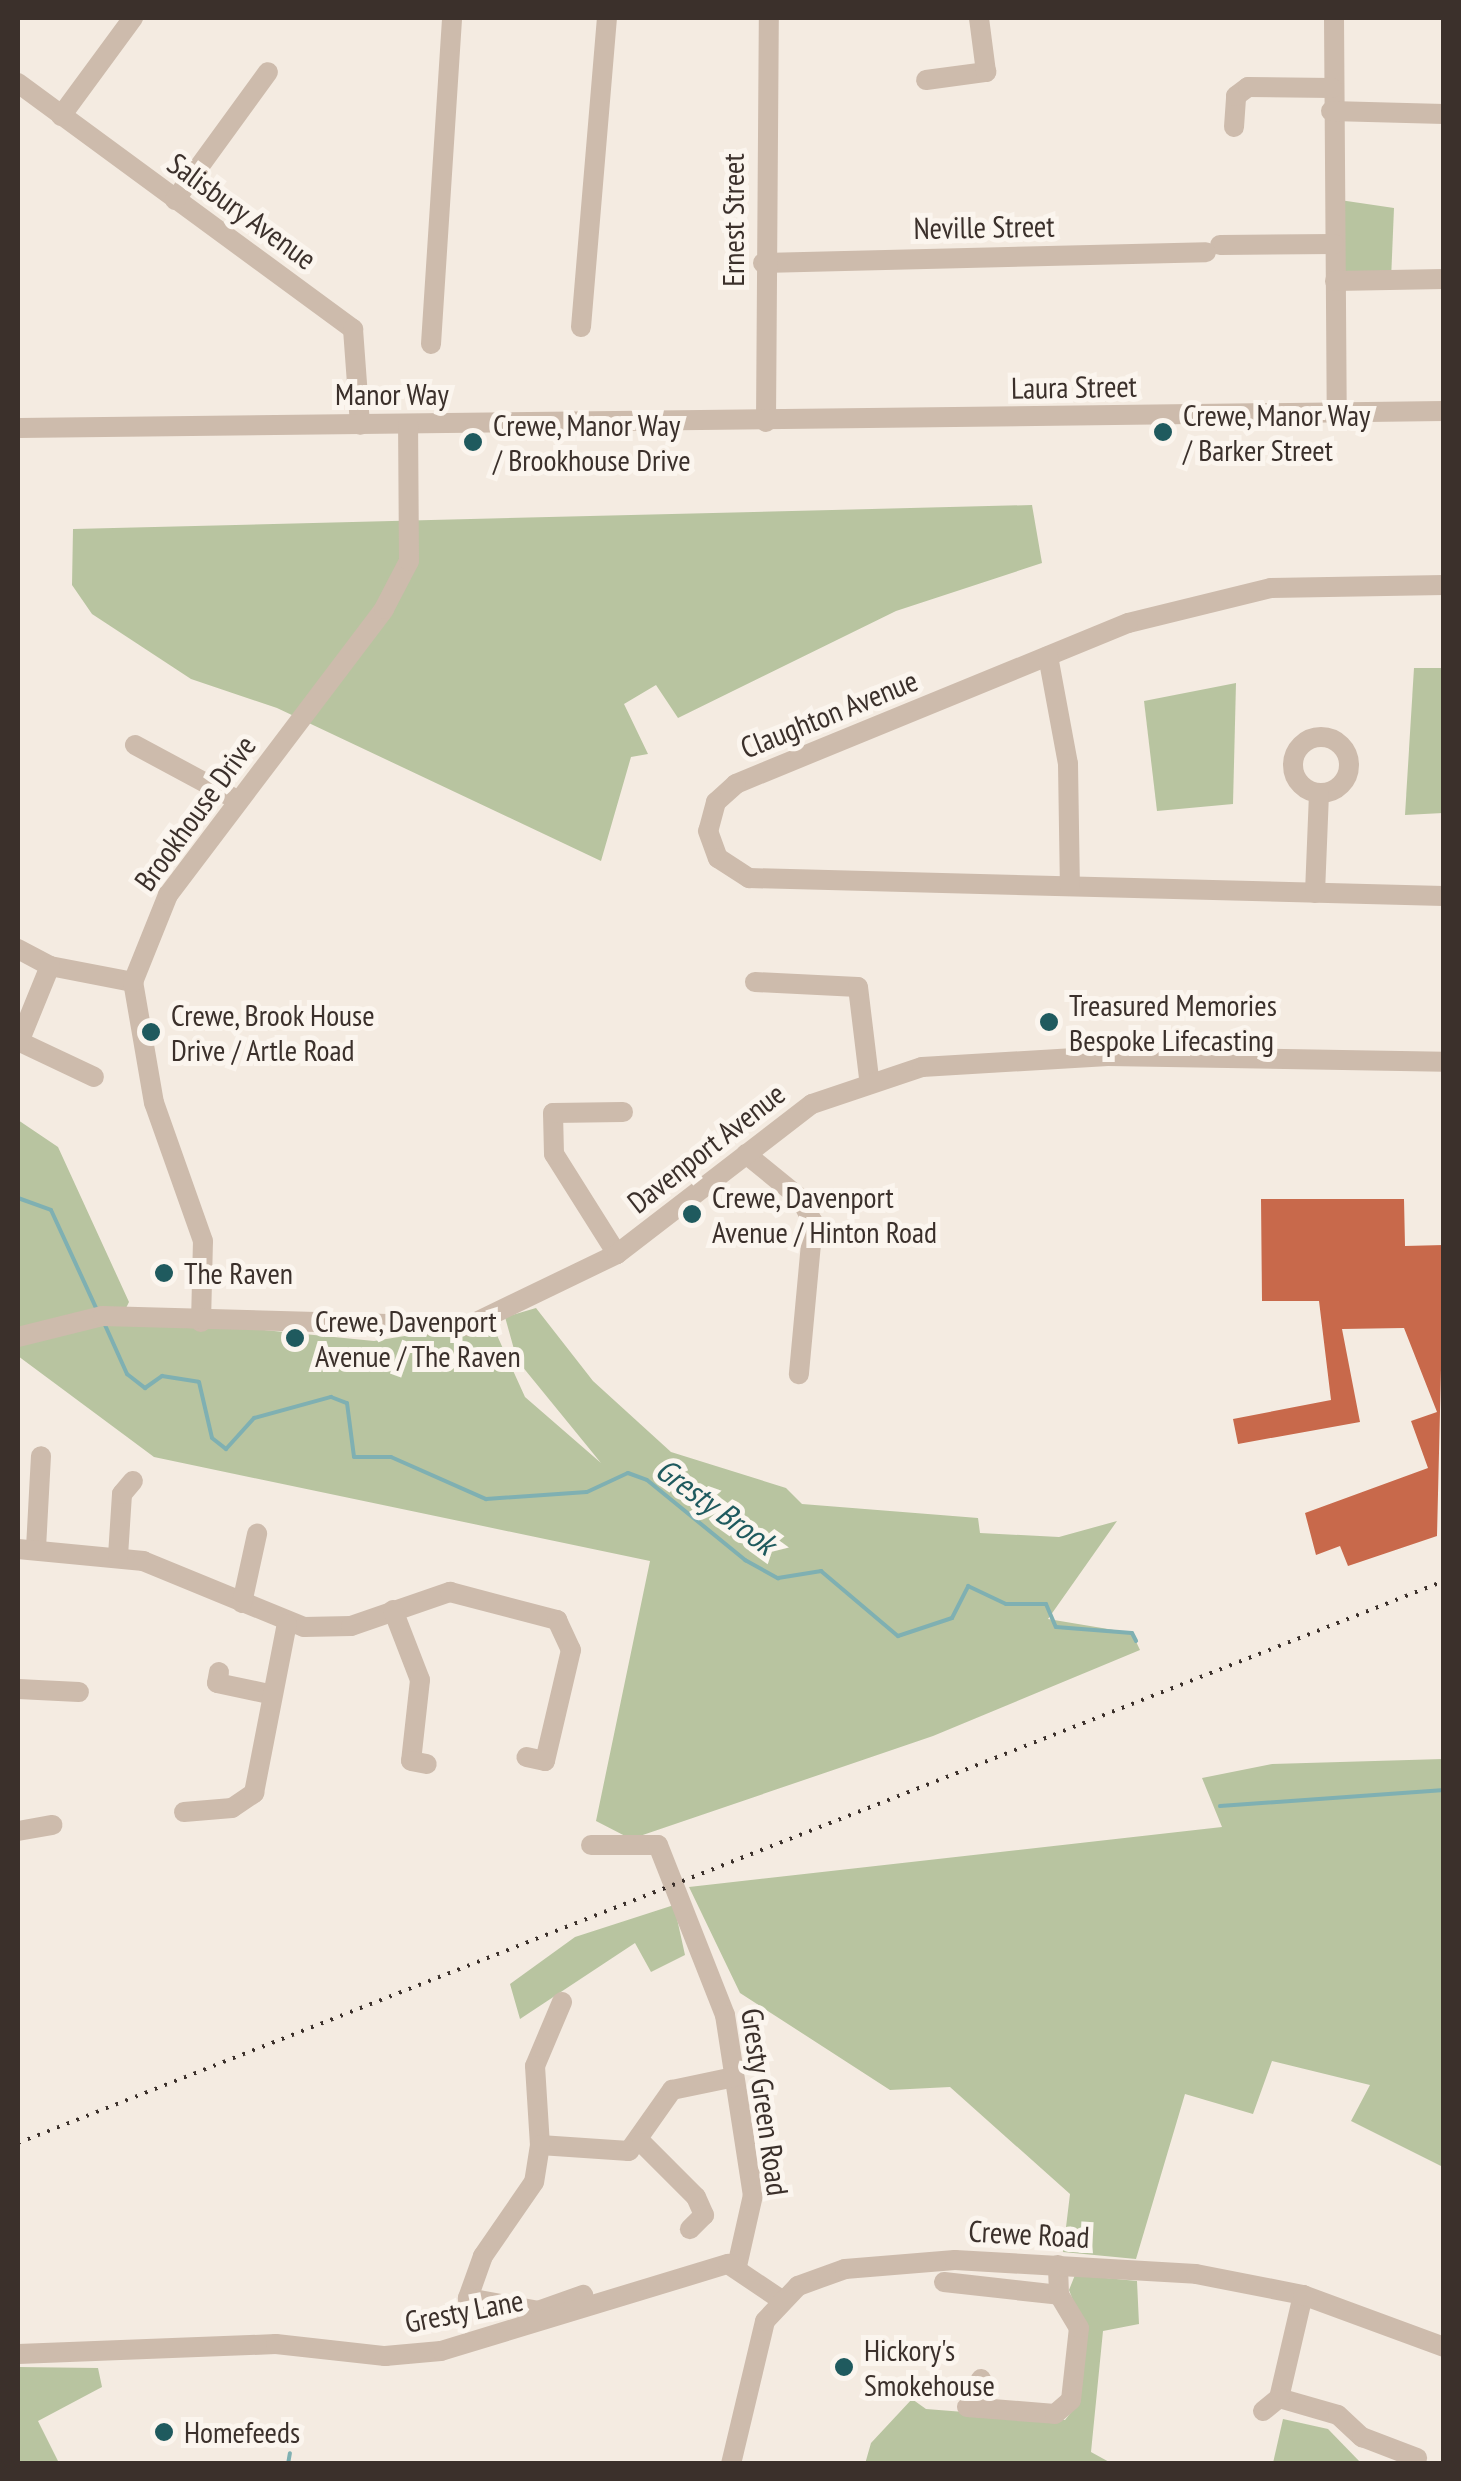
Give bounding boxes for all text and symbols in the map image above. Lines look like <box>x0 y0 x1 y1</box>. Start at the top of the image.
street label: Salisbury Avenue <box>160 145 324 277</box>
street label: Ernest Street <box>715 153 751 287</box>
street label: Neville Street <box>913 208 1055 246</box>
street label: Laura Street <box>1011 368 1137 406</box>
street label: Manor Way <box>335 376 449 412</box>
place label: Crewe, Manor Way / Barker Street <box>1183 397 1373 468</box>
place label: Crewe, Manor Way / Brookhouse Drive <box>493 407 691 478</box>
marker: Crewe, Manor Way / Barker Street <box>1152 421 1174 443</box>
marker: Crewe, Manor Way / Brookhouse Drive <box>462 431 484 453</box>
street label: Claughton Avenue <box>735 662 923 766</box>
street label: Brookhouse Drive <box>127 729 263 897</box>
place label: Treasured Memories Bespoke Lifecasting <box>1069 987 1277 1058</box>
place label: Crewe, Brook House Drive / Artle Road <box>171 997 377 1068</box>
marker: Treasured Memories Bespoke Lifecasting <box>1038 1011 1060 1033</box>
marker: Crewe, Brook House Drive / Artle Road <box>140 1021 162 1043</box>
street label: Davenport Avenue <box>620 1075 792 1221</box>
place label: Crewe, Davenport Avenue / Hinton Road <box>712 1179 937 1250</box>
marker: Crewe, Davenport Avenue / Hinton Road <box>681 1203 703 1225</box>
place label: The Raven <box>184 1255 293 1291</box>
marker: The Raven <box>153 1262 175 1284</box>
place label: Crewe, Davenport Avenue / The Raven <box>315 1303 521 1374</box>
marker: Crewe, Davenport Avenue / The Raven <box>284 1327 306 1349</box>
water label: Gresty Brook <box>648 1449 784 1563</box>
street label: Gresty Green Road <box>734 2006 796 2198</box>
street label: Crewe Road <box>968 2213 1090 2255</box>
street label: Gresty Lane <box>401 2282 527 2340</box>
place label: Hickory's Smokehouse <box>864 2332 995 2402</box>
marker: Hickory's Smokehouse <box>833 2356 855 2378</box>
place label: Homefeeds <box>184 2414 300 2450</box>
marker: Homefeeds <box>153 2421 175 2443</box>

